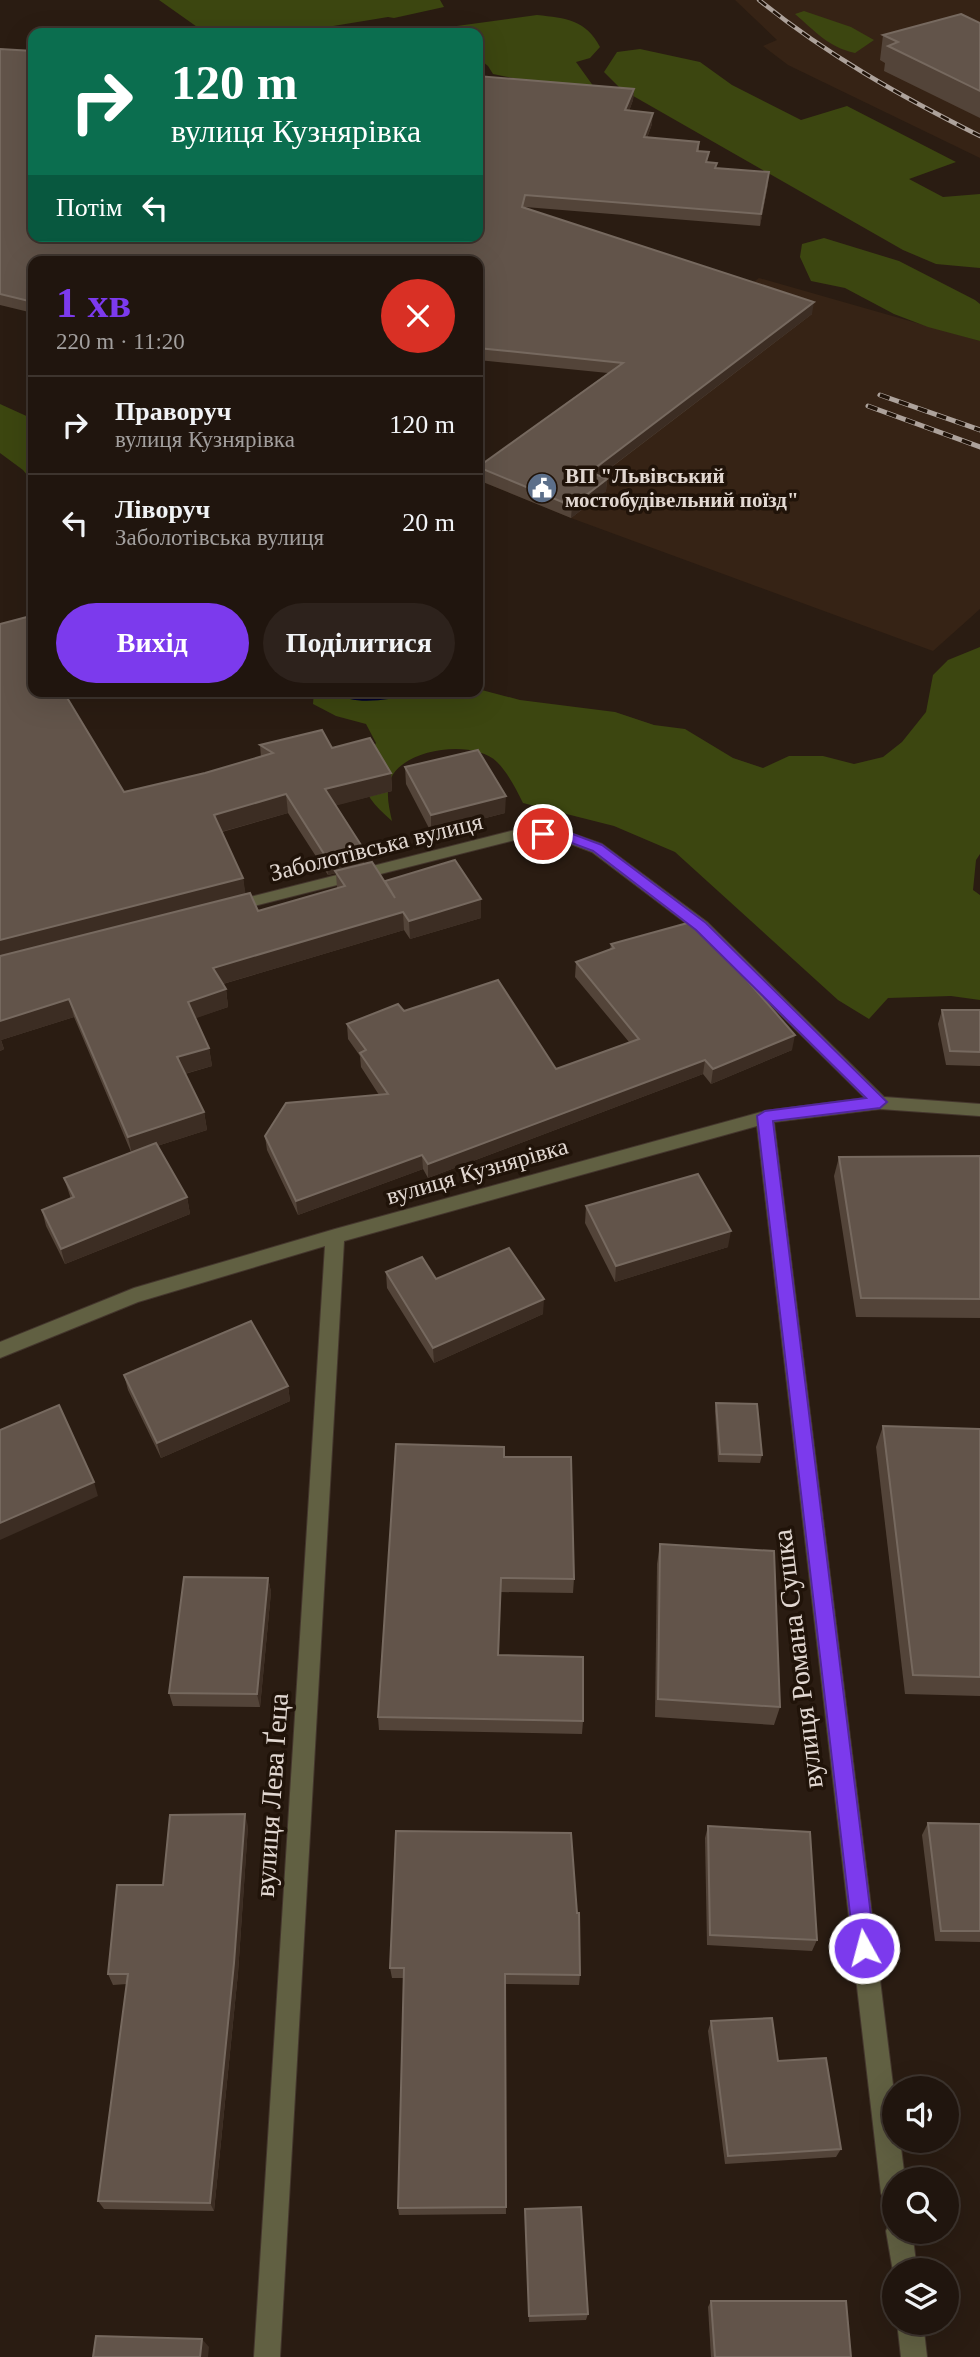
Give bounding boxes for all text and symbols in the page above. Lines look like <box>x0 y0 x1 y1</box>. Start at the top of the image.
text: 120 m <box>171 55 298 110</box>
icon: right <box>56 56 147 147</box>
text: вулиця Кузнярівка <box>171 113 421 149</box>
icon: left <box>136 189 174 227</box>
text: Потім <box>56 193 122 222</box>
button: close <box>381 279 455 353</box>
text: 1 хв <box>56 280 131 326</box>
text: 220 m · 11:20 <box>56 329 185 354</box>
text: Праворуч <box>115 397 231 426</box>
icon: right <box>56 406 94 444</box>
text: 120 m <box>389 410 455 439</box>
text: вулиця Кузнярівка <box>115 427 295 452</box>
place label: ВП "Львівський мостобудівельний поїзд" <box>565 464 799 512</box>
public building icon: ВП "Львівський мостобудівельний поїзд" <box>525 471 559 505</box>
text: Ліворуч <box>115 495 210 524</box>
icon: left <box>56 504 94 542</box>
text: 20 m <box>402 508 455 537</box>
text: Заболотівська вулиця <box>115 525 324 550</box>
button: Вихід <box>56 603 249 683</box>
button: Поділитися <box>263 603 455 683</box>
pin <box>513 804 573 864</box>
street label: Заболотівська вулиця <box>267 808 485 886</box>
icon: arrive <box>524 815 562 853</box>
street label: вулиця Кузнярівка <box>383 1133 571 1209</box>
street label: вулиця Романа Сушка <box>766 1527 829 1790</box>
street label: вулиця Лева Ґеца <box>249 1691 294 1898</box>
position arrow <box>827 1911 901 1985</box>
map controls <box>882 2076 959 2335</box>
button: sound <box>882 2076 959 2153</box>
button: search <box>882 2167 959 2244</box>
button: layers <box>882 2258 959 2335</box>

